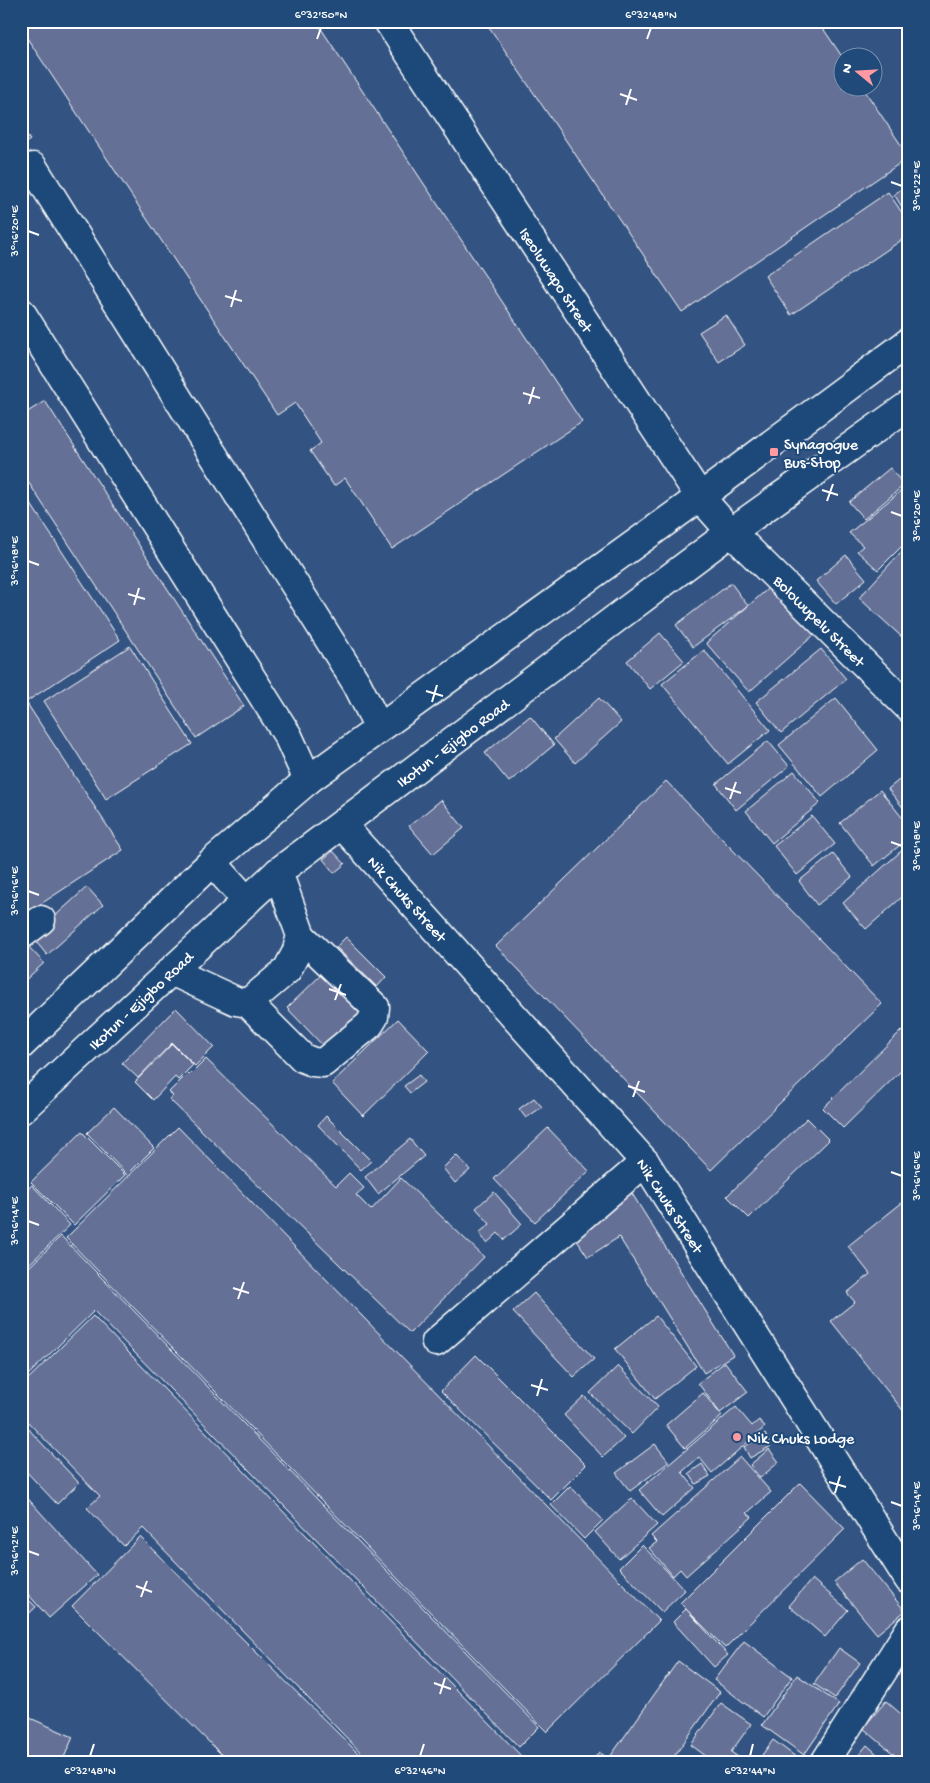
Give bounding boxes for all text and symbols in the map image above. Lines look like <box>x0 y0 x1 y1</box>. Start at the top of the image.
text: 6°32'50"N <box>295 9 347 23</box>
text: 6°32'48"N <box>625 9 677 23</box>
north arrow <box>832 48 882 98</box>
text: N <box>839 62 858 76</box>
text: 3°16'22"E <box>911 161 925 212</box>
text: 3°16'20"E <box>9 205 23 257</box>
street label: Iseoluwapo Street <box>513 225 596 338</box>
place label: Synagogue Bus-Stop <box>783 437 859 474</box>
marker: Synagogue Bus-Stop <box>768 446 780 458</box>
text: 3°16'20"E <box>911 490 925 542</box>
text: 3°16'18"E <box>9 536 23 587</box>
street label: Bolowupelu Street <box>767 572 868 673</box>
street label: Ikotun - Ejigbo Road <box>394 695 516 793</box>
text: 3°16'18"E <box>911 821 925 872</box>
street label: Nik Chuks Street <box>362 853 450 948</box>
text: 3°16'16"E <box>9 866 23 917</box>
street label: Ikotun - Ejigbo Road <box>86 948 200 1056</box>
text: 3°16'16"E <box>911 1151 925 1202</box>
street label: Nik Chuks Street <box>630 1156 707 1259</box>
text: 3°16'14"E <box>9 1196 23 1246</box>
marker: Nik Chuks Lodge <box>731 1431 743 1443</box>
place label: Nik Chuks Lodge <box>747 1431 855 1450</box>
text: 3°16'14"E <box>911 1481 925 1531</box>
text: 3°16'12"E <box>9 1526 23 1576</box>
text: 6°32'48"N <box>64 1765 116 1779</box>
text: 6°32'46"N <box>394 1765 446 1779</box>
text: 6°32'44"N <box>725 1765 776 1779</box>

